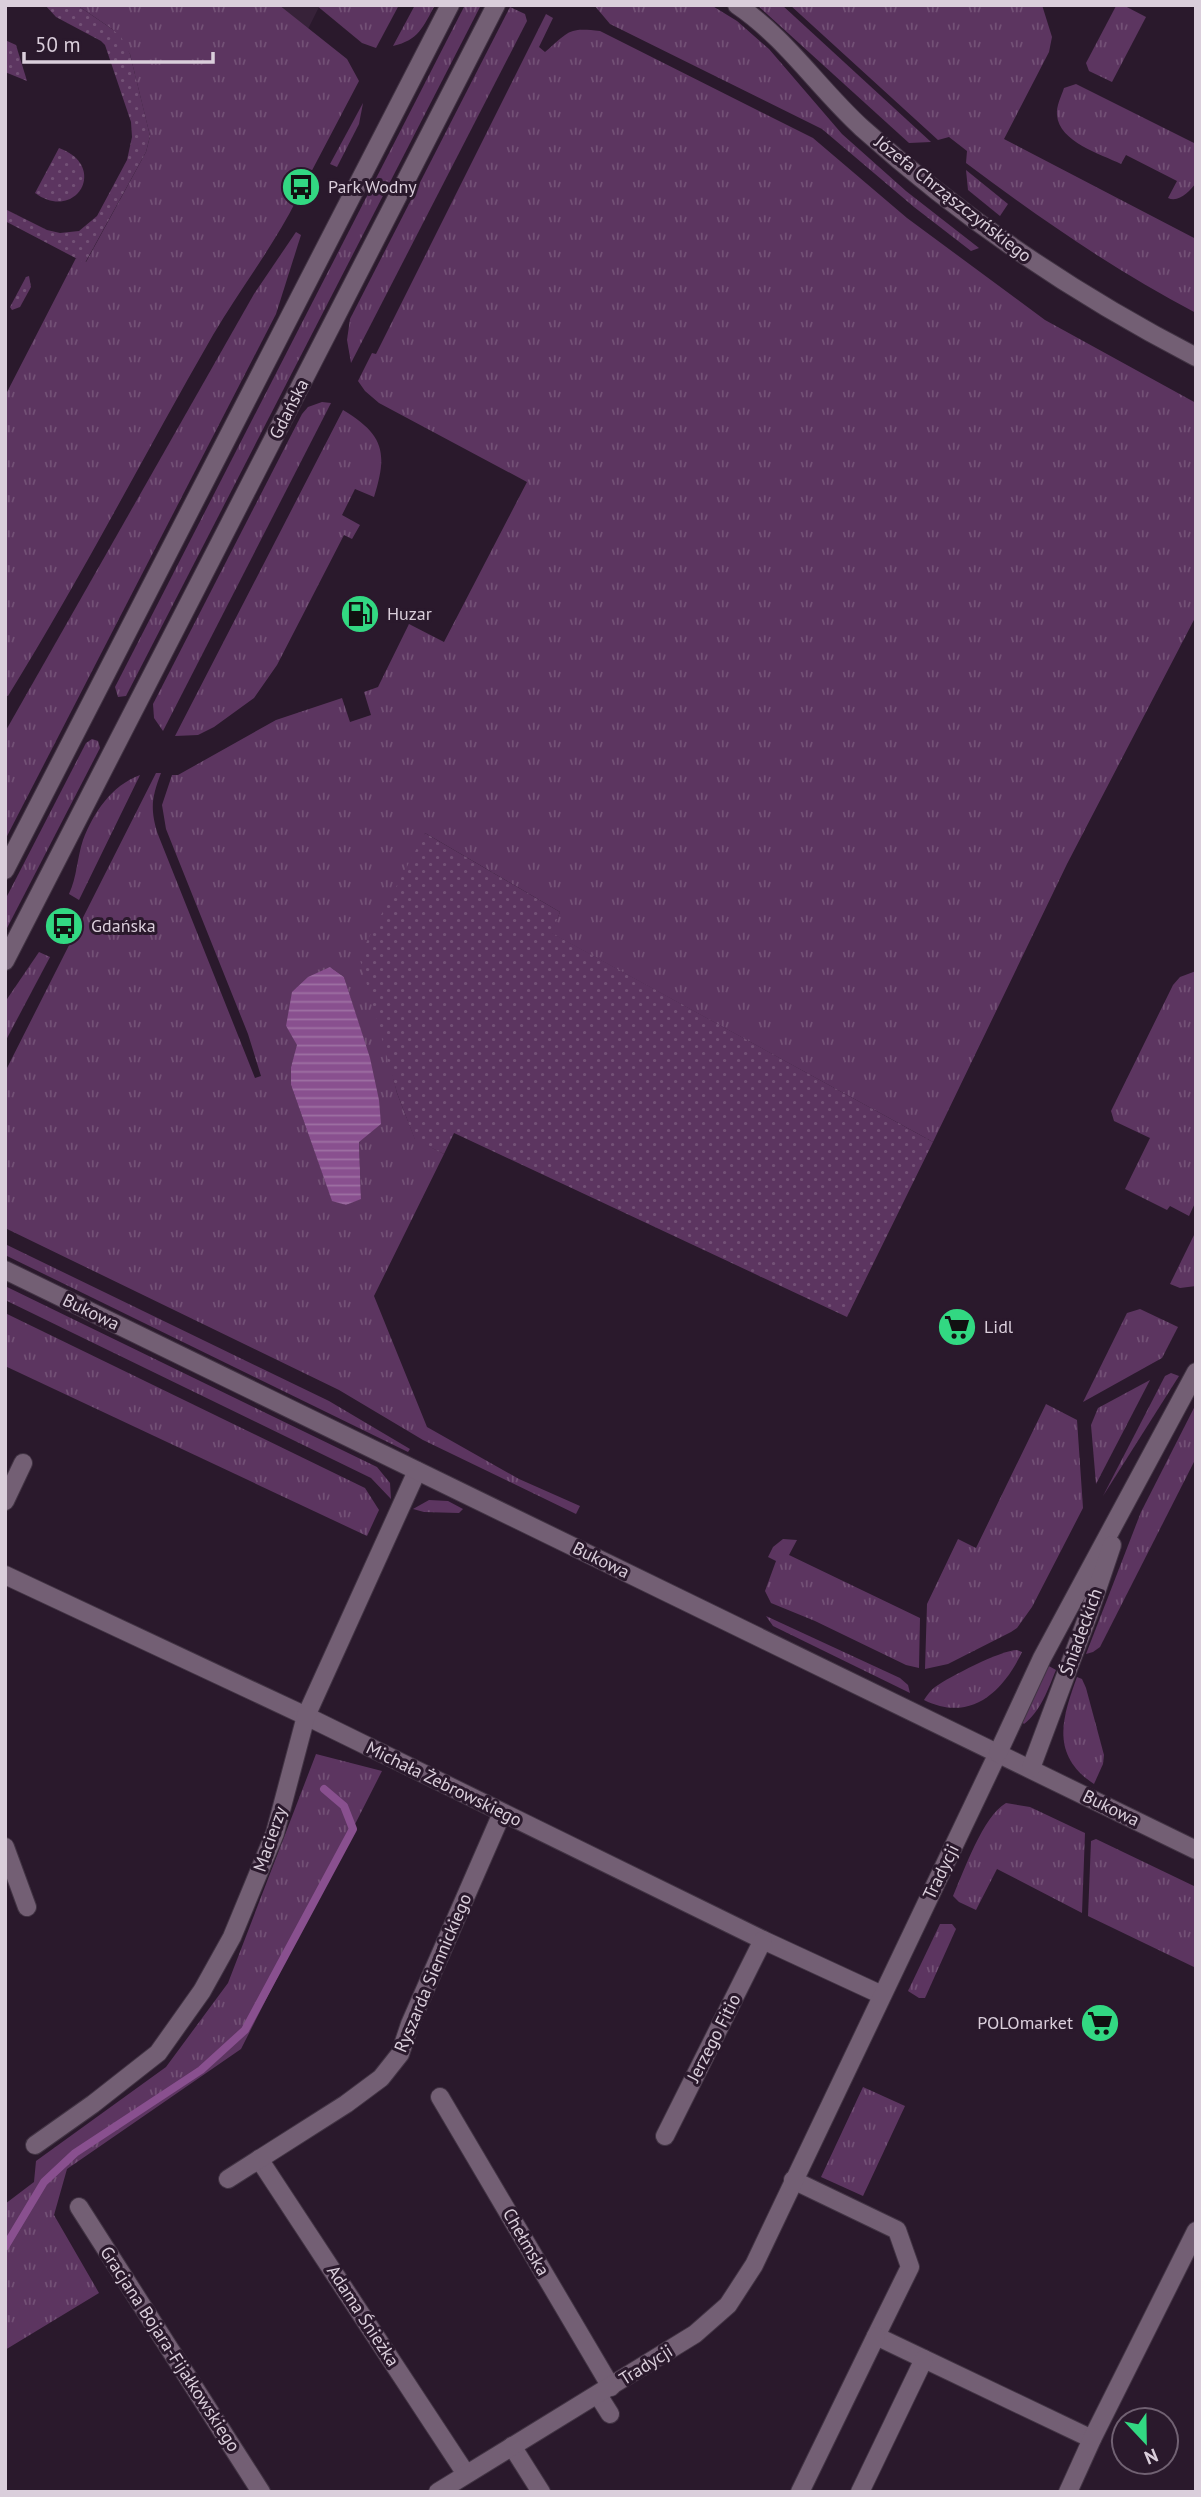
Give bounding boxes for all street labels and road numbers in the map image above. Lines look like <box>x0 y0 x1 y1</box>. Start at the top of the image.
street label: Józefa Chrząszczyńskiego <box>869 130 1036 267</box>
street label: Gdańska <box>264 375 313 443</box>
street label: Bukowa <box>59 1288 123 1335</box>
street label: Bukowa <box>569 1536 633 1583</box>
street label: Śniadeckich <box>1054 1585 1107 1679</box>
street label: Michała Żebrowskiego <box>363 1736 526 1831</box>
street label: Bukowa <box>1079 1784 1143 1831</box>
street label: Macierzy <box>248 1803 292 1875</box>
street label: Tradycji <box>917 1840 964 1903</box>
street label: Ryszarda Siennickiego <box>389 1890 476 2056</box>
street label: Jerzego Fitio <box>681 1990 746 2087</box>
street label: Chełmska <box>498 2204 555 2280</box>
street label: Gracjana Bojara-Fijałkowskiego <box>95 2242 246 2456</box>
street label: Adama Śnieżka <box>322 2261 405 2371</box>
street label: Tradycji <box>615 2339 677 2390</box>

